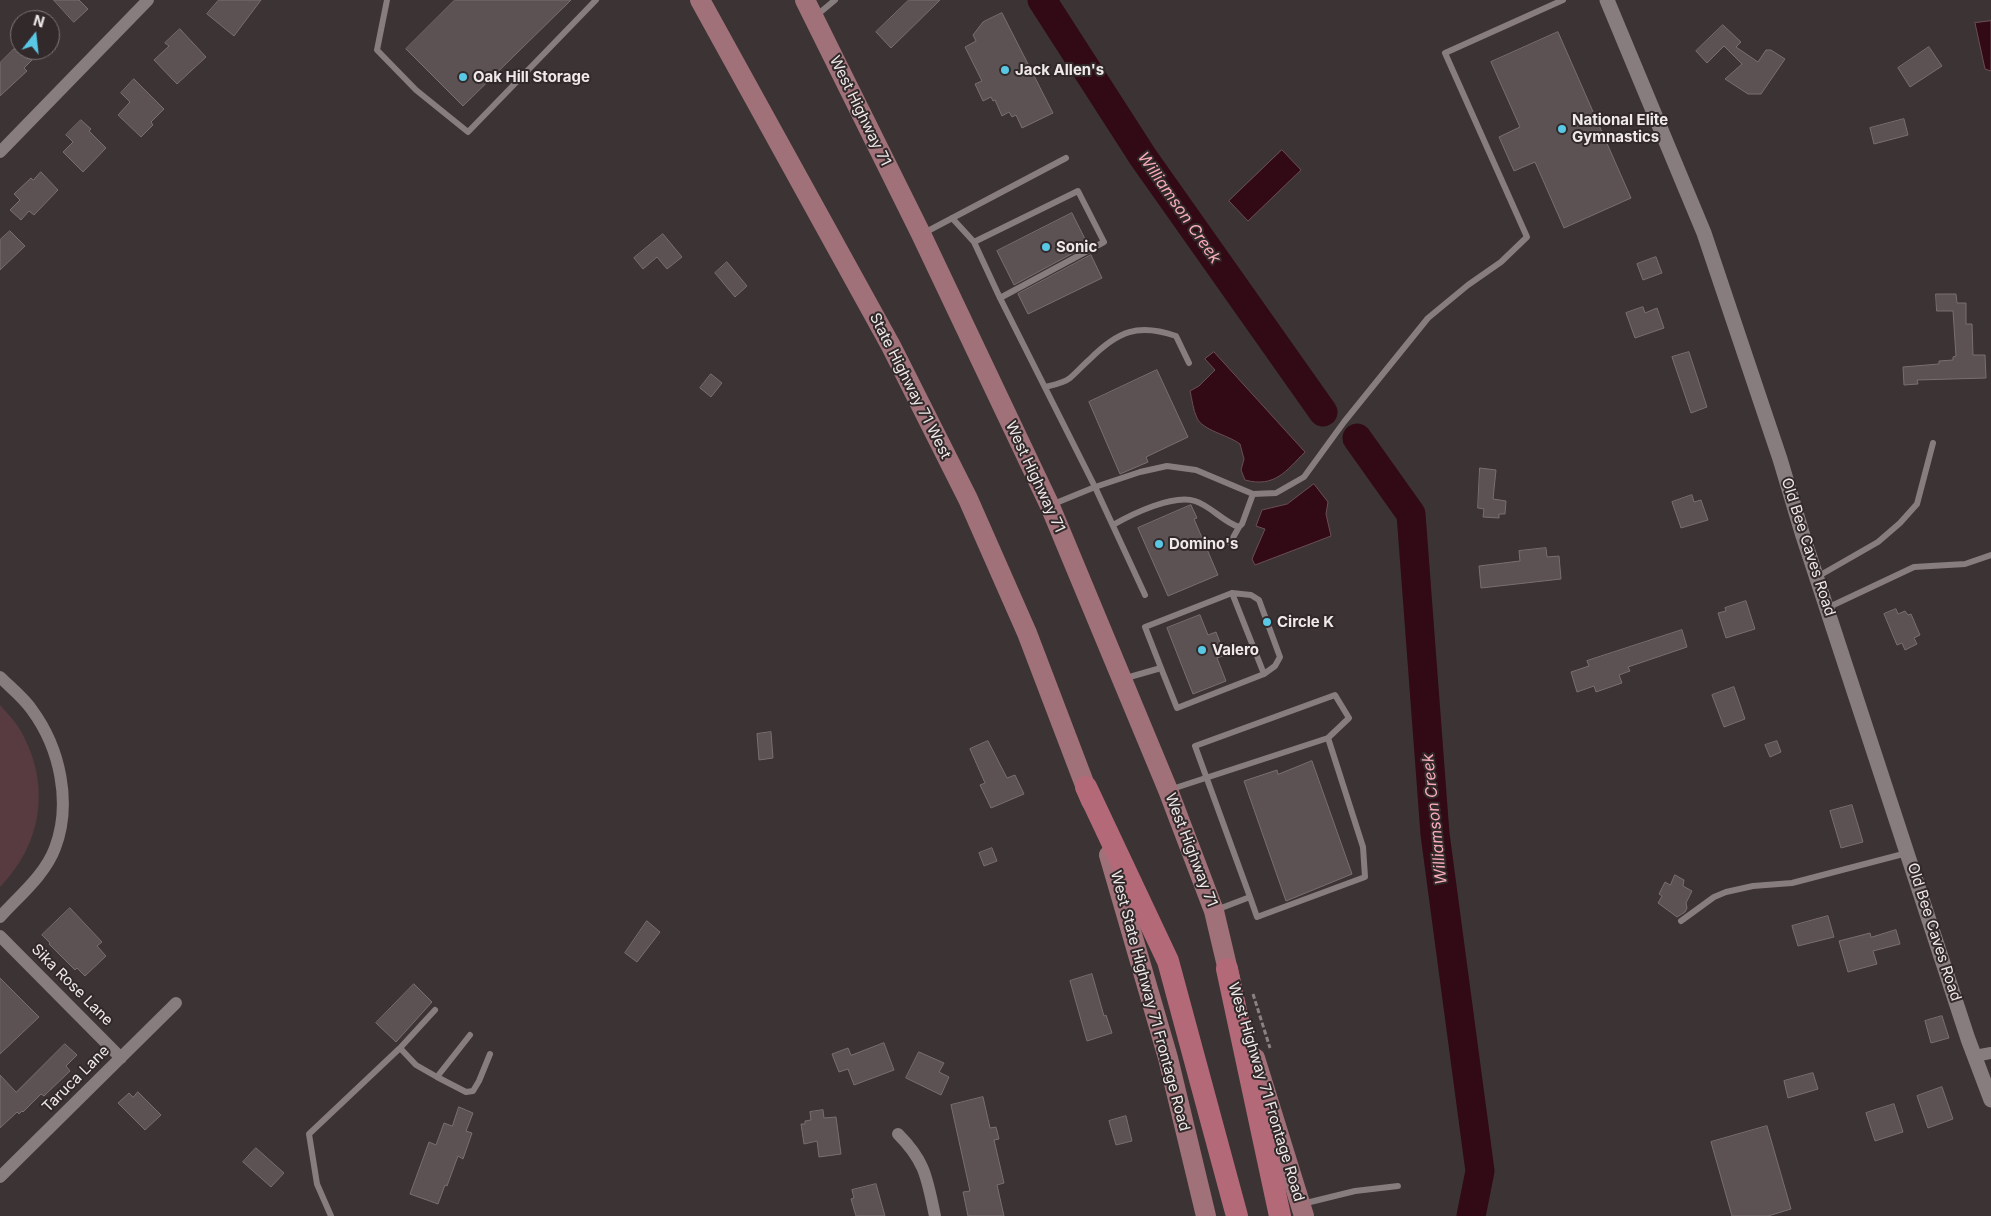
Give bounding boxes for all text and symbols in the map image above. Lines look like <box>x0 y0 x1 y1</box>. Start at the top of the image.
north arrow <box>10 10 60 60</box>
text: N <box>32 11 46 31</box>
street label: West Highway 71 <box>826 53 894 169</box>
place label: Jack Allen's <box>1015 61 1104 79</box>
marker: Jack Allen's <box>999 64 1011 76</box>
place label: Oak Hill Storage <box>473 68 590 86</box>
marker: Oak Hill Storage <box>457 71 469 83</box>
place label: National Elite Gymnastics <box>1572 111 1668 146</box>
marker: National Elite Gymnastics <box>1556 123 1568 135</box>
water label: Williamson Creek <box>1133 149 1225 267</box>
place label: Sonic <box>1056 238 1097 256</box>
marker: Sonic <box>1040 241 1052 253</box>
street label: State Highway 71 West <box>865 310 955 462</box>
street label: West Highway 71 <box>1001 419 1069 535</box>
street label: Old Bee Caves Road <box>1777 476 1839 618</box>
place label: Domino's <box>1169 535 1238 553</box>
marker: Domino's <box>1153 538 1165 550</box>
place label: Circle K <box>1277 613 1334 631</box>
marker: Circle K <box>1261 616 1273 628</box>
place label: Valero <box>1212 641 1259 659</box>
marker: Valero <box>1196 644 1208 656</box>
water label: Williamson Creek <box>1419 752 1451 886</box>
street label: West Highway 71 <box>1161 791 1221 909</box>
street label: Old Bee Caves Road <box>1903 861 1965 1003</box>
street label: West State Highway 71 Frontage Road <box>1107 869 1193 1133</box>
street label: Sika Rose Lane <box>27 940 117 1030</box>
street label: West Highway 71 Frontage Road <box>1224 980 1308 1204</box>
street label: Taruca Lane <box>39 1042 113 1116</box>

